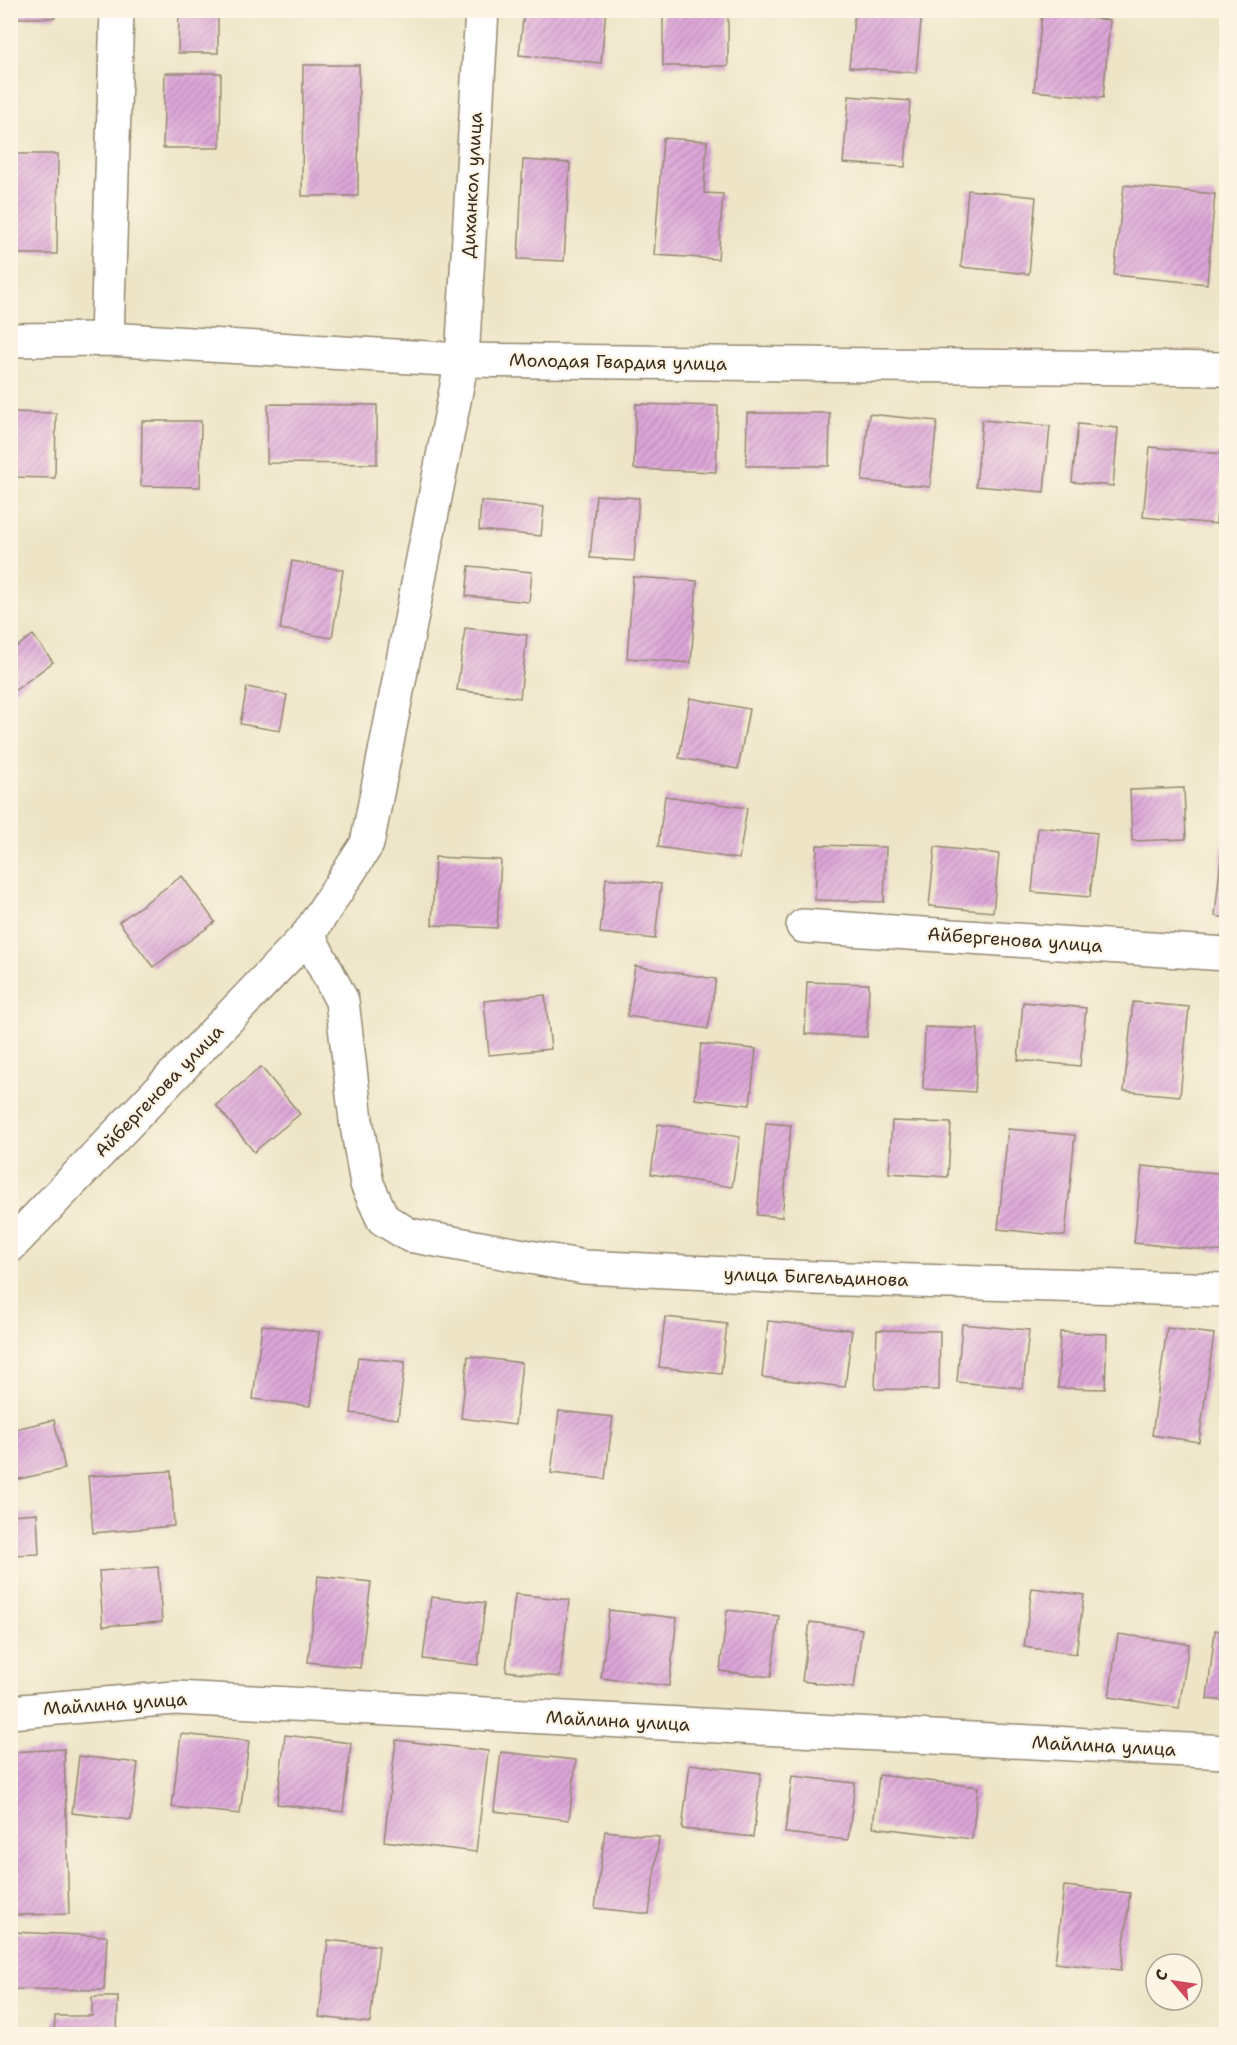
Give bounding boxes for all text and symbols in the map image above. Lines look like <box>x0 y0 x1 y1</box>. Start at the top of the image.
street label: Диханкол улица <box>456 111 488 259</box>
street label: Молодая Гвардия улица <box>509 348 727 376</box>
street label: Айбергенова улица <box>927 922 1103 958</box>
street label: Айбергенова улица <box>89 1020 229 1162</box>
street label: улица Бигельдинова <box>723 1262 909 1292</box>
street label: Майлина улица <box>42 1687 188 1721</box>
street label: Майлина улица <box>545 1705 691 1737</box>
street label: Майлина улица <box>1031 1730 1177 1762</box>
north arrow <box>1144 1952 1204 2012</box>
text: С <box>1150 1965 1173 1984</box>

